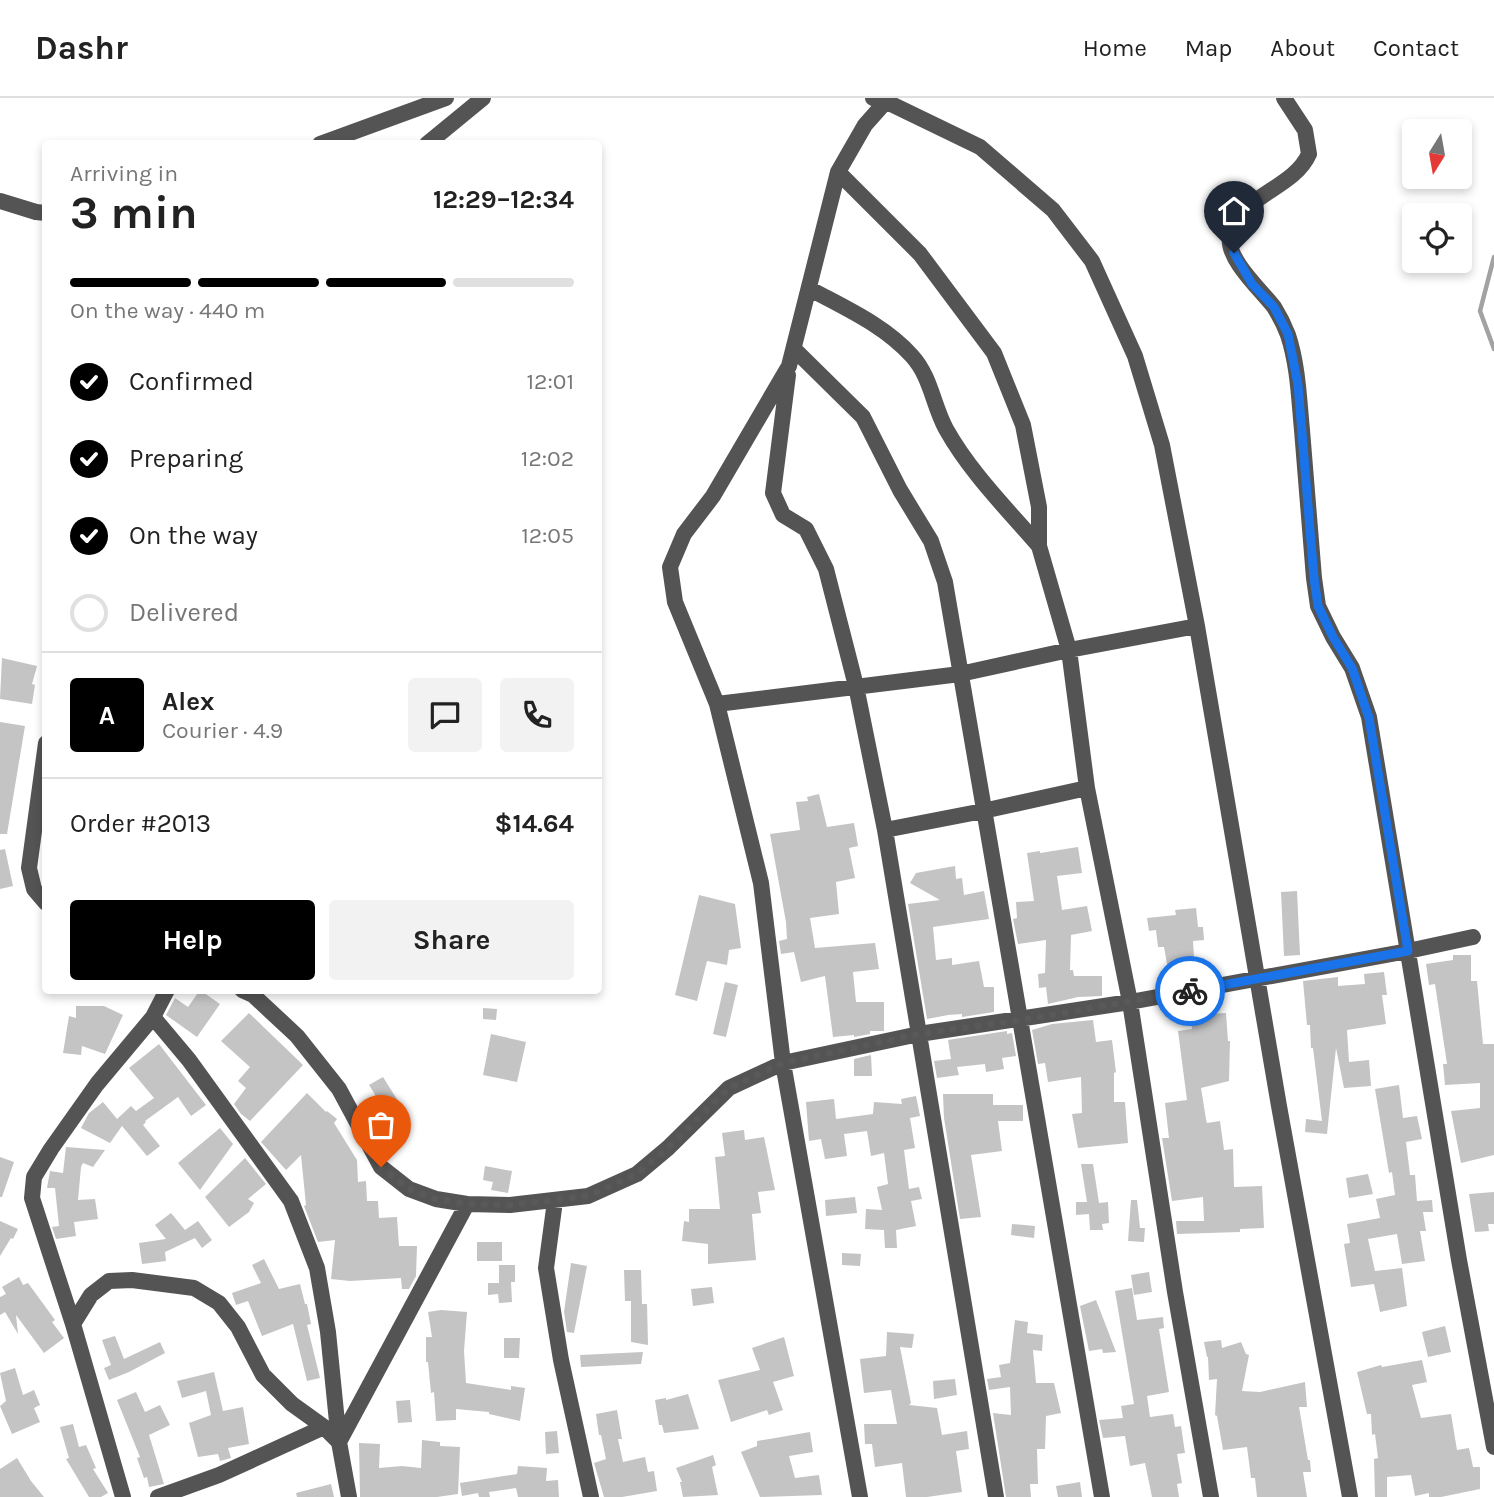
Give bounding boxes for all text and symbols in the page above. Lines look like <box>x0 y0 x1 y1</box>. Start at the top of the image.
text: Dashr <box>35 29 128 67</box>
text: Home <box>1083 34 1147 62</box>
text: Map <box>1185 34 1232 62</box>
text: About <box>1270 34 1335 62</box>
text: Contact <box>1373 34 1459 62</box>
north arrow <box>1402 119 1472 189</box>
map controls <box>1402 119 1472 273</box>
text: Arriving in <box>70 160 178 187</box>
pin <box>1204 181 1264 253</box>
text: 12:29–12:34 <box>433 184 574 215</box>
text: 3 min <box>70 186 198 240</box>
icon: home <box>1215 192 1253 230</box>
button: locate <box>1402 203 1472 273</box>
text: On the way · 440 m <box>70 297 265 324</box>
icon: check <box>70 363 108 401</box>
text: Confirmed <box>129 366 254 397</box>
text: 12:01 <box>527 368 574 395</box>
icon: check <box>70 440 108 478</box>
text: Preparing <box>129 443 243 474</box>
text: 12:02 <box>521 445 574 472</box>
icon: check <box>70 517 108 555</box>
text: On the way <box>129 520 258 551</box>
text: 12:05 <box>521 522 574 549</box>
text: Delivered <box>129 597 239 628</box>
button: chat <box>408 678 482 752</box>
button: phone <box>500 678 574 752</box>
text: Alex <box>162 686 214 717</box>
text: A <box>99 700 115 731</box>
text: Courier · 4.9 <box>162 717 283 744</box>
text: Order #2013 <box>70 808 211 839</box>
text: $14.64 <box>495 808 574 839</box>
button: Help <box>70 900 315 980</box>
button: Share <box>329 900 574 980</box>
courier <box>1155 956 1225 1026</box>
icon: bike <box>1171 972 1209 1010</box>
pin <box>351 1095 411 1167</box>
icon: bag <box>362 1106 400 1144</box>

